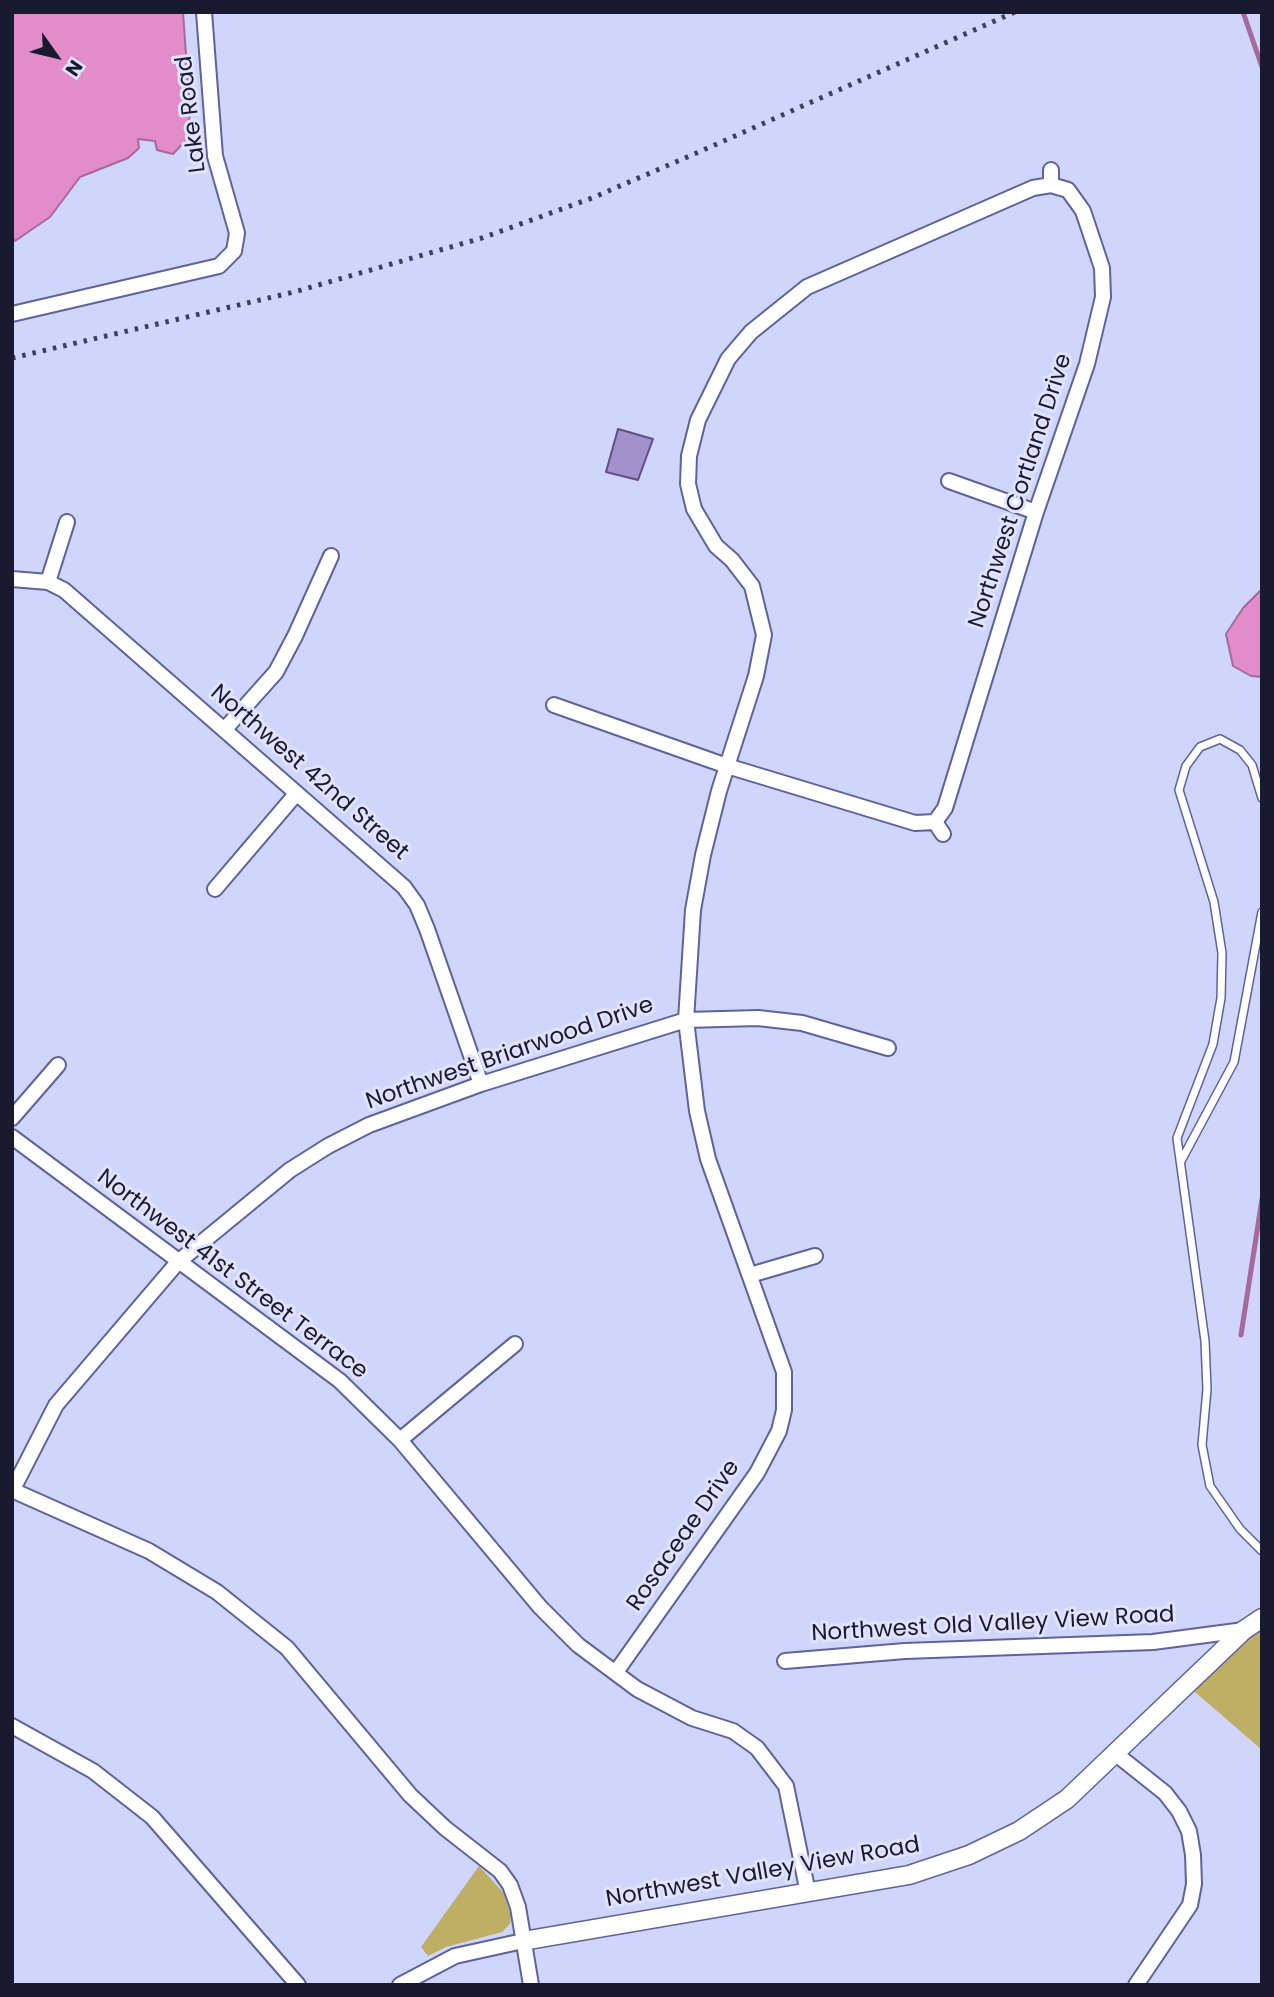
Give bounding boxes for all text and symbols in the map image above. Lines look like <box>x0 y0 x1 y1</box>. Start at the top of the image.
north arrow <box>21 21 91 91</box>
street label: Lake Road <box>171 54 213 174</box>
text: N <box>59 55 89 81</box>
street label: Northwest Cortland Drive <box>964 350 1078 632</box>
street label: Northwest 42nd Street <box>204 679 414 867</box>
street label: Northwest Briarwood Drive <box>363 992 657 1116</box>
street label: Northwest 41st Street Terrace <box>91 1164 373 1386</box>
street label: Rosaceae Drive <box>622 1455 746 1617</box>
street label: Northwest Old Valley View Road <box>811 1602 1175 1648</box>
street label: Northwest Valley View Road <box>604 1832 922 1914</box>

